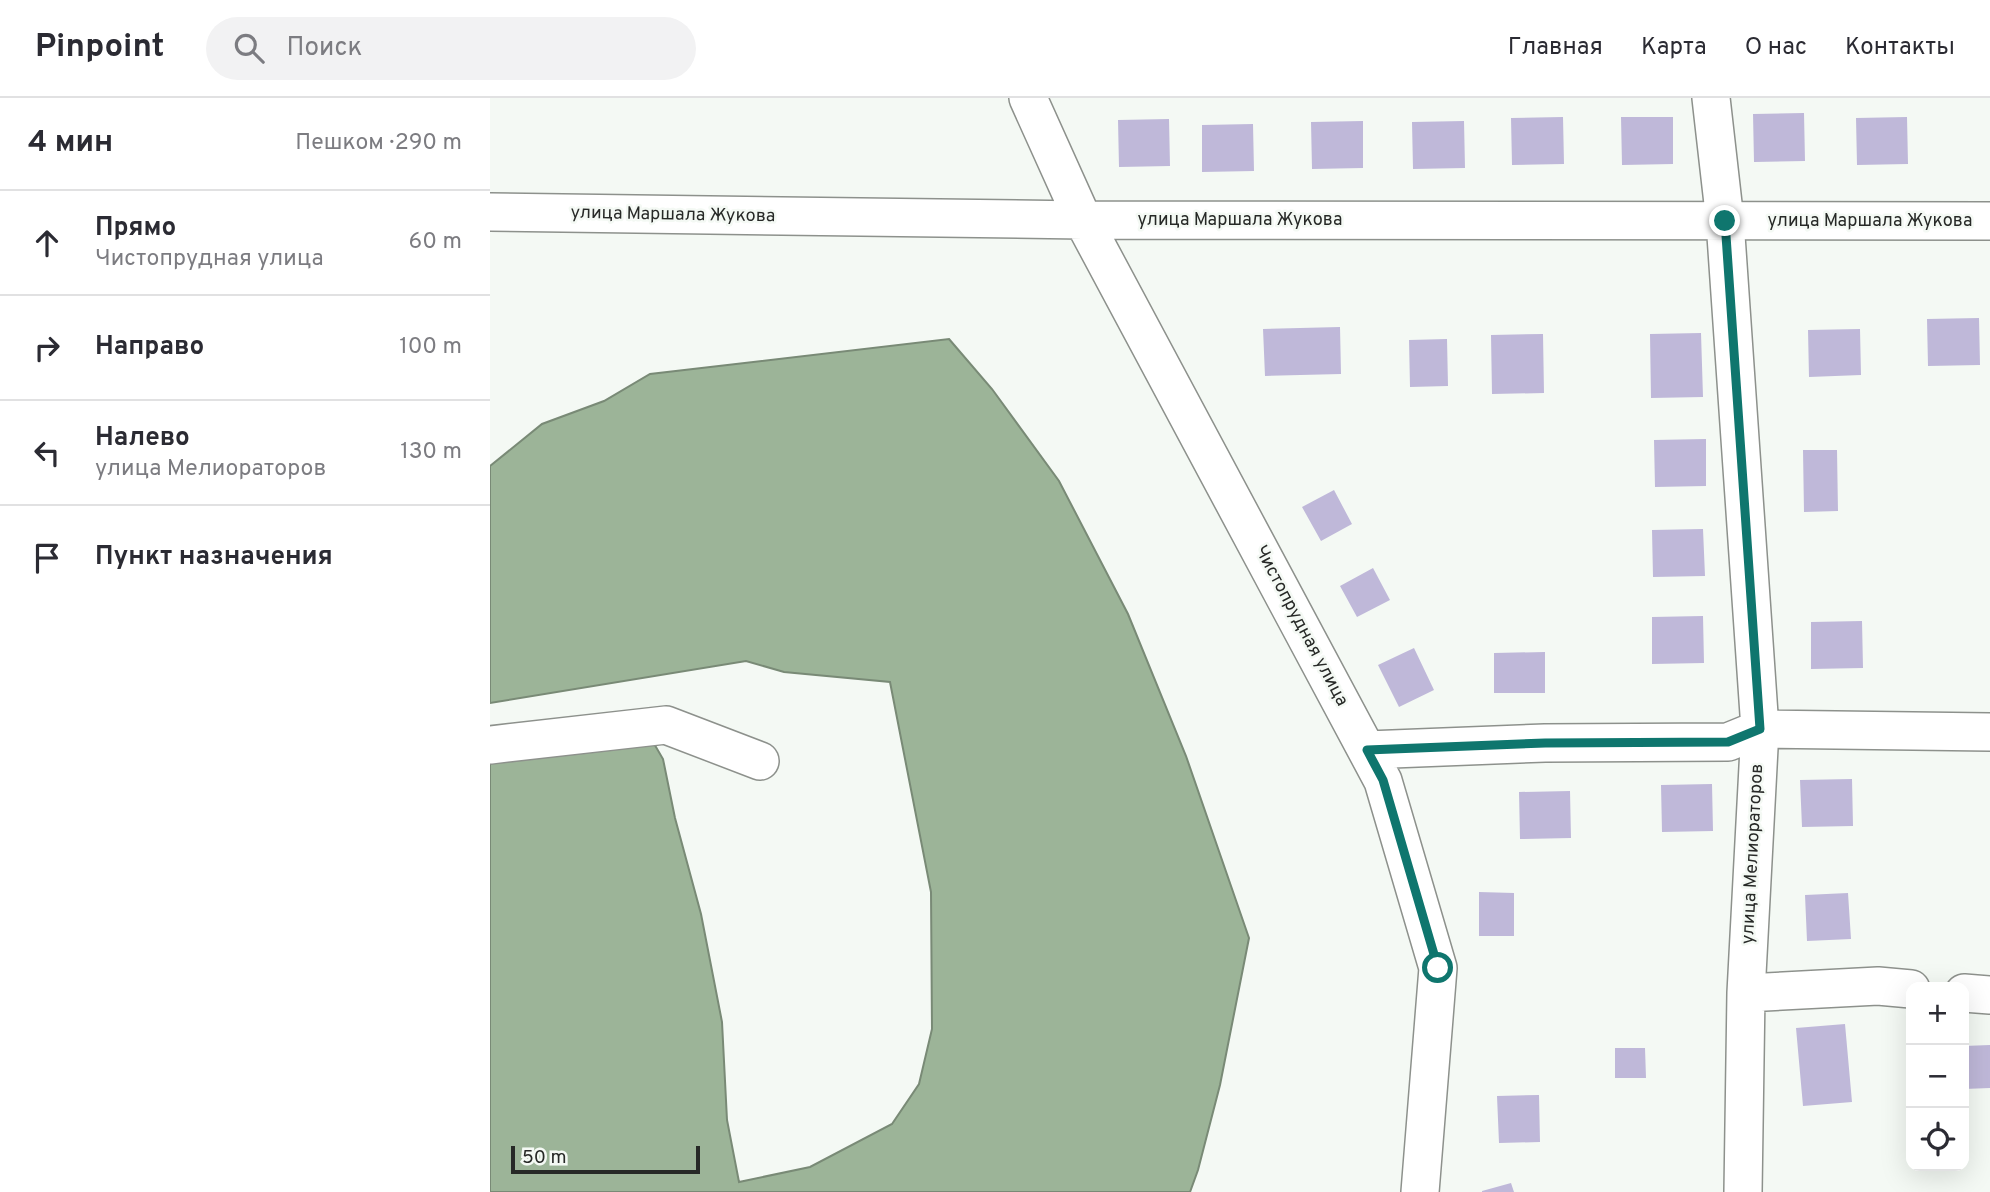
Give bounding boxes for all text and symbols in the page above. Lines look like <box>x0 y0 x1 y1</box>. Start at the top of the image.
search box <box>206 17 696 80</box>
text: Pinpoint <box>35 27 164 69</box>
icon: search <box>230 29 268 67</box>
text: Поиск <box>286 32 362 65</box>
text: Главная <box>1508 33 1603 63</box>
text: Карта <box>1641 33 1707 63</box>
text: О нас <box>1745 33 1807 63</box>
text: Контакты <box>1845 33 1955 63</box>
text: 4 мин <box>28 125 113 162</box>
text: Пешком · 290 m <box>295 129 462 158</box>
street label: улица Маршала Жукова <box>570 202 776 228</box>
route end <box>1709 205 1740 236</box>
street label: улица Маршала Жукова <box>1138 209 1342 232</box>
street label: улица Маршала Жукова <box>1768 210 1972 233</box>
text: Прямо <box>95 212 176 245</box>
icon: ahead <box>28 224 66 262</box>
text: 60 m <box>409 228 462 257</box>
text: Чистопрудная улица <box>95 245 324 274</box>
icon: right <box>28 329 66 367</box>
text: Направо <box>95 331 204 364</box>
text: 100 m <box>399 333 462 362</box>
text: Налево <box>95 422 190 455</box>
icon: left <box>28 434 66 472</box>
text: 130 m <box>400 438 462 467</box>
text: улица Мелиораторов <box>95 455 326 484</box>
icon: arrive <box>28 539 66 577</box>
text: Пункт назначения <box>95 541 333 574</box>
street label: Чистопрудная улица <box>1249 542 1353 710</box>
street label: улица Мелиораторов <box>1737 763 1769 945</box>
route start <box>1422 952 1453 983</box>
map controls <box>1906 982 1969 1171</box>
button: + <box>1906 982 1969 1045</box>
button: − <box>1906 1045 1969 1108</box>
button: locate <box>1906 1108 1969 1171</box>
scale bar <box>511 1143 700 1175</box>
text: 50 m <box>522 1146 567 1170</box>

